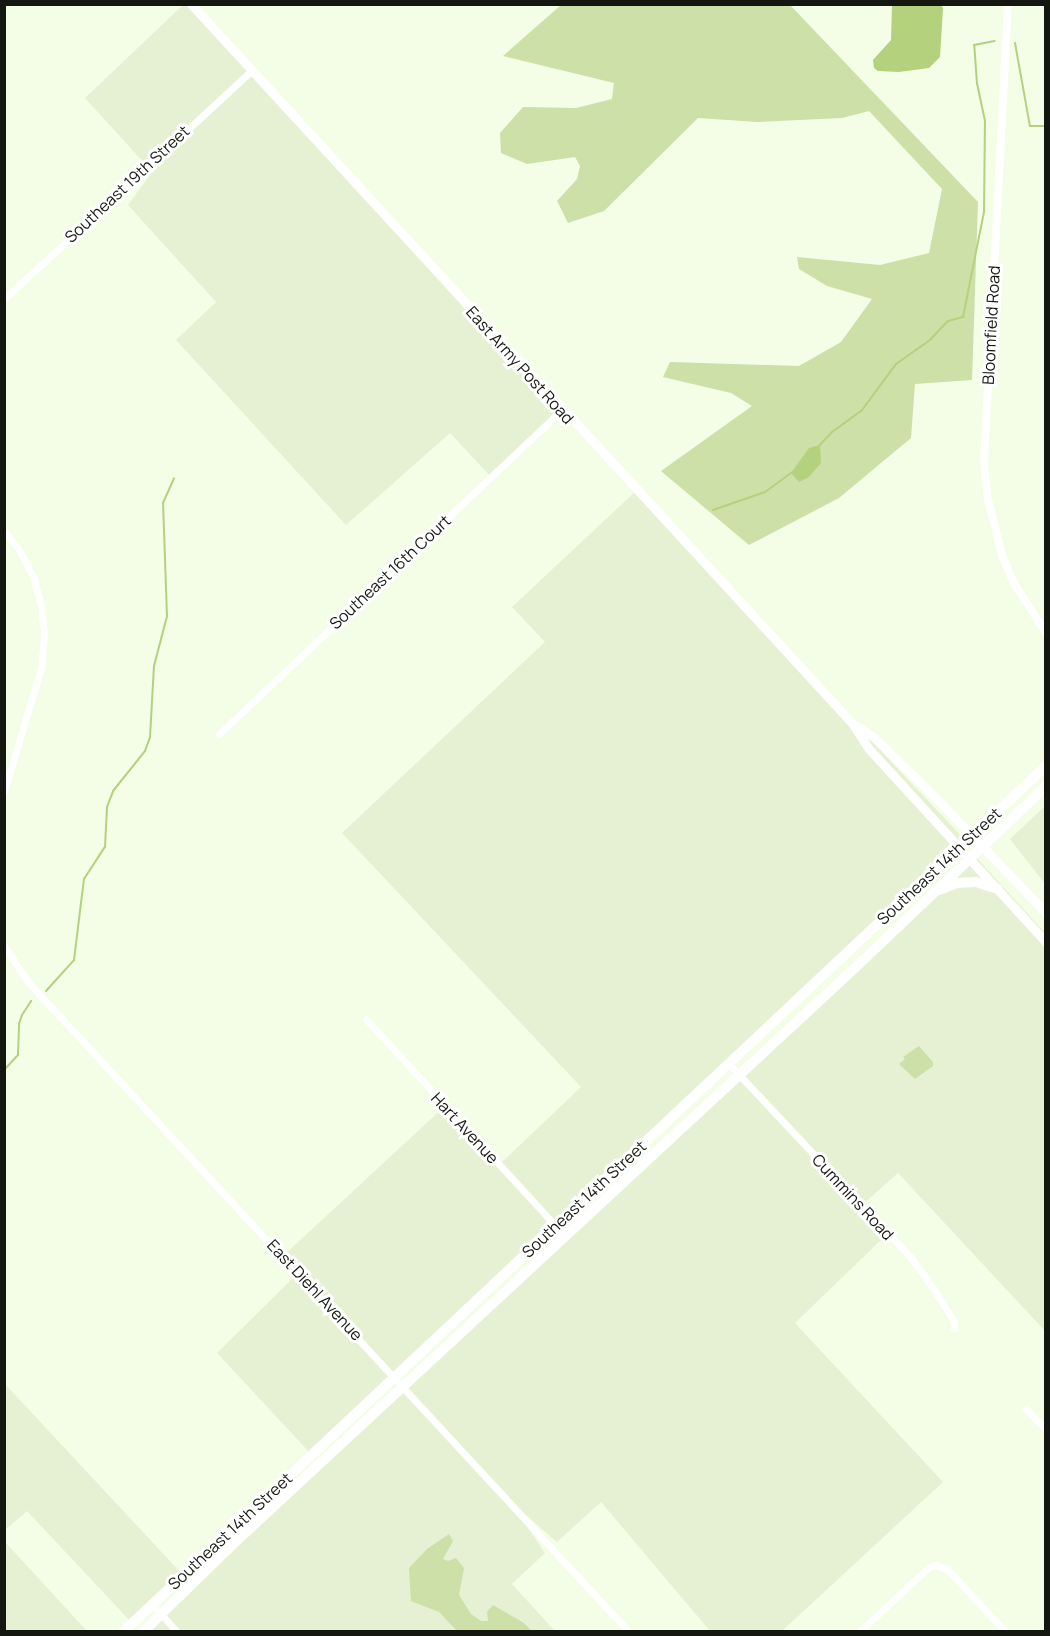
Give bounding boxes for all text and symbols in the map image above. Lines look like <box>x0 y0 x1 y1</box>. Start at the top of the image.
street label: Southeast 19th Street <box>61 121 193 247</box>
street label: Bloomfield Road <box>978 265 1004 385</box>
street label: East Army Post Road <box>462 302 578 428</box>
street label: Southeast 16th Court <box>325 511 455 633</box>
street label: Southeast 14th Street <box>873 804 1005 928</box>
street label: Hart Avenue <box>427 1089 503 1167</box>
street label: Southeast 14th Street <box>518 1137 650 1261</box>
street label: Cummins Road <box>808 1150 898 1244</box>
street label: East Diehl Avenue <box>263 1236 367 1344</box>
street label: Southeast 14th Street <box>164 1469 296 1593</box>

